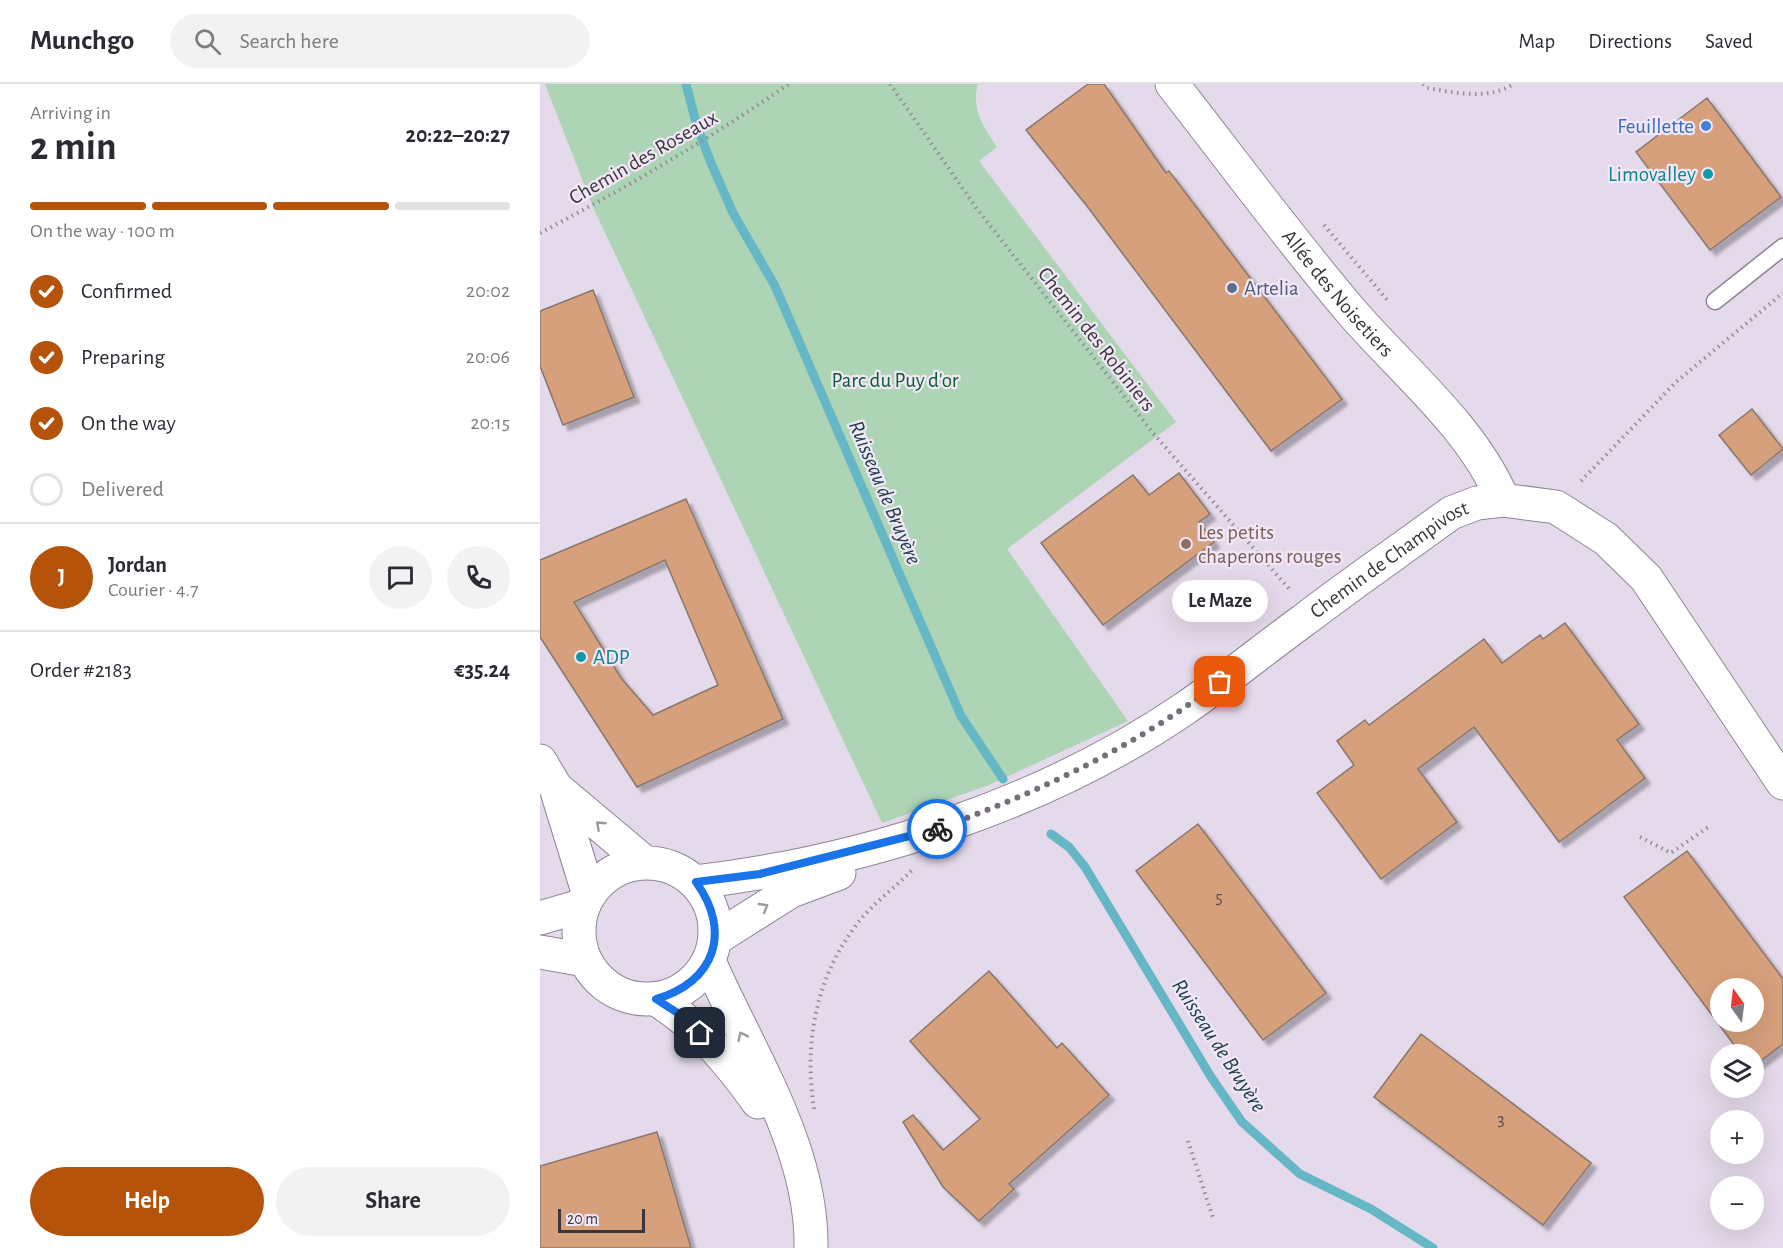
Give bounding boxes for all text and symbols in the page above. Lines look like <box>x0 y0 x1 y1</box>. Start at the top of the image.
search box <box>170 14 590 68</box>
icon: search <box>191 25 224 58</box>
text: Munchgo <box>30 27 134 55</box>
text: Search here <box>239 30 339 52</box>
text: Map <box>1519 31 1555 52</box>
text: Directions <box>1588 31 1672 52</box>
text: Saved <box>1705 31 1753 52</box>
text: Arriving in <box>30 103 111 123</box>
street label: Chemin des Roseaux <box>565 106 721 208</box>
place label: Feuillette <box>1617 116 1694 137</box>
marker: Feuillette <box>1699 119 1713 133</box>
text: 20:22–20:27 <box>406 124 510 146</box>
text: 2 min <box>30 128 117 167</box>
place label: Limovalley <box>1608 164 1696 185</box>
marker: Limovalley <box>1701 167 1715 181</box>
text: On the way · 100 m <box>30 221 175 241</box>
street label: Allée des Noisetiers <box>1278 226 1397 361</box>
street label: Chemin des Robiniers <box>1034 263 1159 415</box>
icon: check <box>30 275 63 308</box>
place label: Artelia <box>1244 278 1299 299</box>
text: Confirmed <box>81 280 172 302</box>
text: 20:02 <box>466 281 510 301</box>
marker: Artelia <box>1225 281 1239 295</box>
icon: check <box>30 341 63 374</box>
text: Preparing <box>81 346 165 368</box>
text: 20:06 <box>466 347 510 367</box>
park label: Parc du Puy d'or <box>831 370 959 391</box>
icon: check <box>30 407 63 440</box>
text: On the way <box>81 412 176 434</box>
text: 20:15 <box>471 413 510 433</box>
water label: Ruisseau de Bruyère <box>845 417 925 568</box>
text: Delivered <box>81 478 164 500</box>
street label: Chemin de Champivost <box>1306 497 1472 622</box>
place label: Les petits chaperons rouges <box>1198 522 1341 567</box>
marker: Les petits chaperons rouges <box>1179 537 1193 551</box>
button: chat <box>369 546 432 609</box>
button: phone <box>447 546 510 609</box>
text: Jordan <box>108 554 167 576</box>
text: J <box>58 566 65 588</box>
text: Courier · 4.7 <box>108 580 199 600</box>
callout: Le Maze <box>1172 580 1268 622</box>
text: Le Maze <box>1188 591 1252 611</box>
place label: ADP <box>593 647 630 668</box>
marker: ADP <box>574 650 588 664</box>
pin <box>1194 656 1245 707</box>
text: Order #2183 <box>30 659 132 681</box>
text: €35.24 <box>454 659 510 681</box>
icon: bag <box>1203 665 1236 698</box>
courier <box>907 799 967 859</box>
icon: bike <box>921 813 954 846</box>
one-way arrow <box>597 821 607 832</box>
house number: 5 <box>1215 889 1223 907</box>
one-way arrow <box>758 902 768 914</box>
water label: Ruisseau de Bruyère <box>1168 975 1270 1116</box>
north arrow <box>1710 978 1764 1032</box>
map controls <box>1710 978 1764 1230</box>
pin <box>674 1007 725 1058</box>
icon: home <box>683 1016 716 1049</box>
one-way arrow <box>738 1032 750 1043</box>
button: layers <box>1710 1044 1764 1098</box>
button: + <box>1710 1110 1764 1164</box>
house number: 3 <box>1497 1111 1505 1129</box>
button: Help <box>30 1167 264 1236</box>
button: Share <box>276 1167 510 1236</box>
button: − <box>1710 1176 1764 1230</box>
scale bar <box>558 1206 645 1234</box>
text: 20 m <box>567 1211 598 1227</box>

